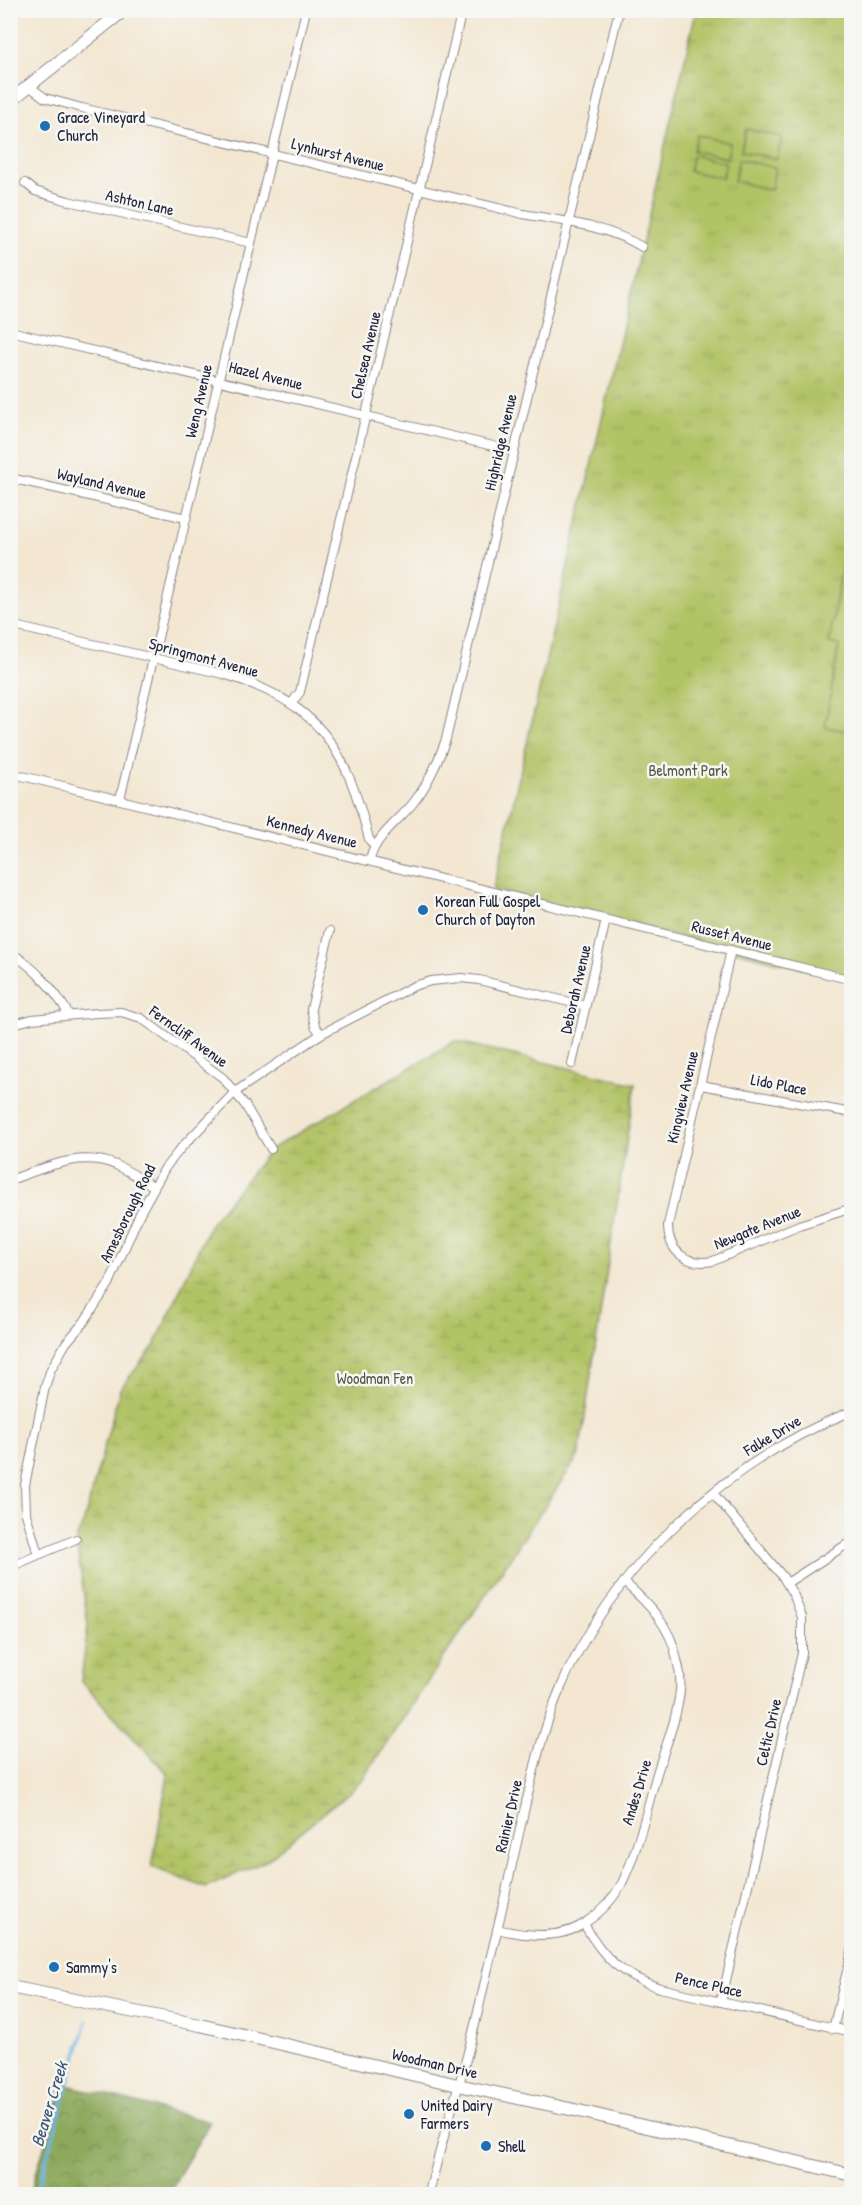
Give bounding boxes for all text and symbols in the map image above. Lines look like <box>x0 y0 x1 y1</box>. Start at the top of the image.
place label: Grace Vineyard Church <box>57 106 145 146</box>
marker: Grace Vineyard Church <box>38 119 52 133</box>
street label: Lynhurst Avenue <box>289 132 387 176</box>
street label: Ashton Lane <box>104 183 177 221</box>
street label: Chelsea Avenue <box>344 308 386 401</box>
street label: Hazel Avenue <box>227 355 306 395</box>
street label: Weng Avenue <box>179 361 217 440</box>
street label: Highridge Avenue <box>478 391 522 493</box>
street label: Wayland Avenue <box>55 462 149 504</box>
street label: Springmont Avenue <box>147 632 262 682</box>
park label: Belmont Park <box>648 759 728 781</box>
street label: Kennedy Avenue <box>264 809 360 853</box>
place label: Korean Full Gospel Church of Dayton <box>435 890 541 930</box>
marker: Korean Full Gospel Church of Dayton <box>416 903 430 917</box>
street label: Russet Avenue <box>689 914 775 956</box>
street label: Deborah Avenue <box>554 942 596 1036</box>
street label: Ferncliff Avenue <box>144 999 233 1072</box>
street label: Kingview Avenue <box>661 1048 703 1145</box>
street label: Lido Place <box>749 1068 810 1100</box>
street label: Amesborough Road <box>94 1160 160 1266</box>
street label: Newgate Avenue <box>710 1199 804 1254</box>
park label: Woodman Fen <box>337 1367 413 1389</box>
street label: Falke Drive <box>738 1409 805 1461</box>
street label: Celtic Drive <box>750 1696 787 1768</box>
street label: Andes Drive <box>616 1756 657 1828</box>
street label: Rainier Drive <box>489 1777 527 1855</box>
place label: Sammy's <box>66 1956 117 1978</box>
marker: Sammy's <box>47 1960 61 1974</box>
street label: Pence Place <box>673 1966 745 2003</box>
street label: Woodman Drive <box>390 2042 481 2084</box>
water label: Beaver Creek <box>24 2057 74 2149</box>
place label: United Dairy Farmers <box>420 2094 493 2134</box>
marker: United Dairy Farmers <box>402 2107 416 2121</box>
place label: Shell <box>498 2135 525 2157</box>
marker: Shell <box>479 2139 493 2153</box>

